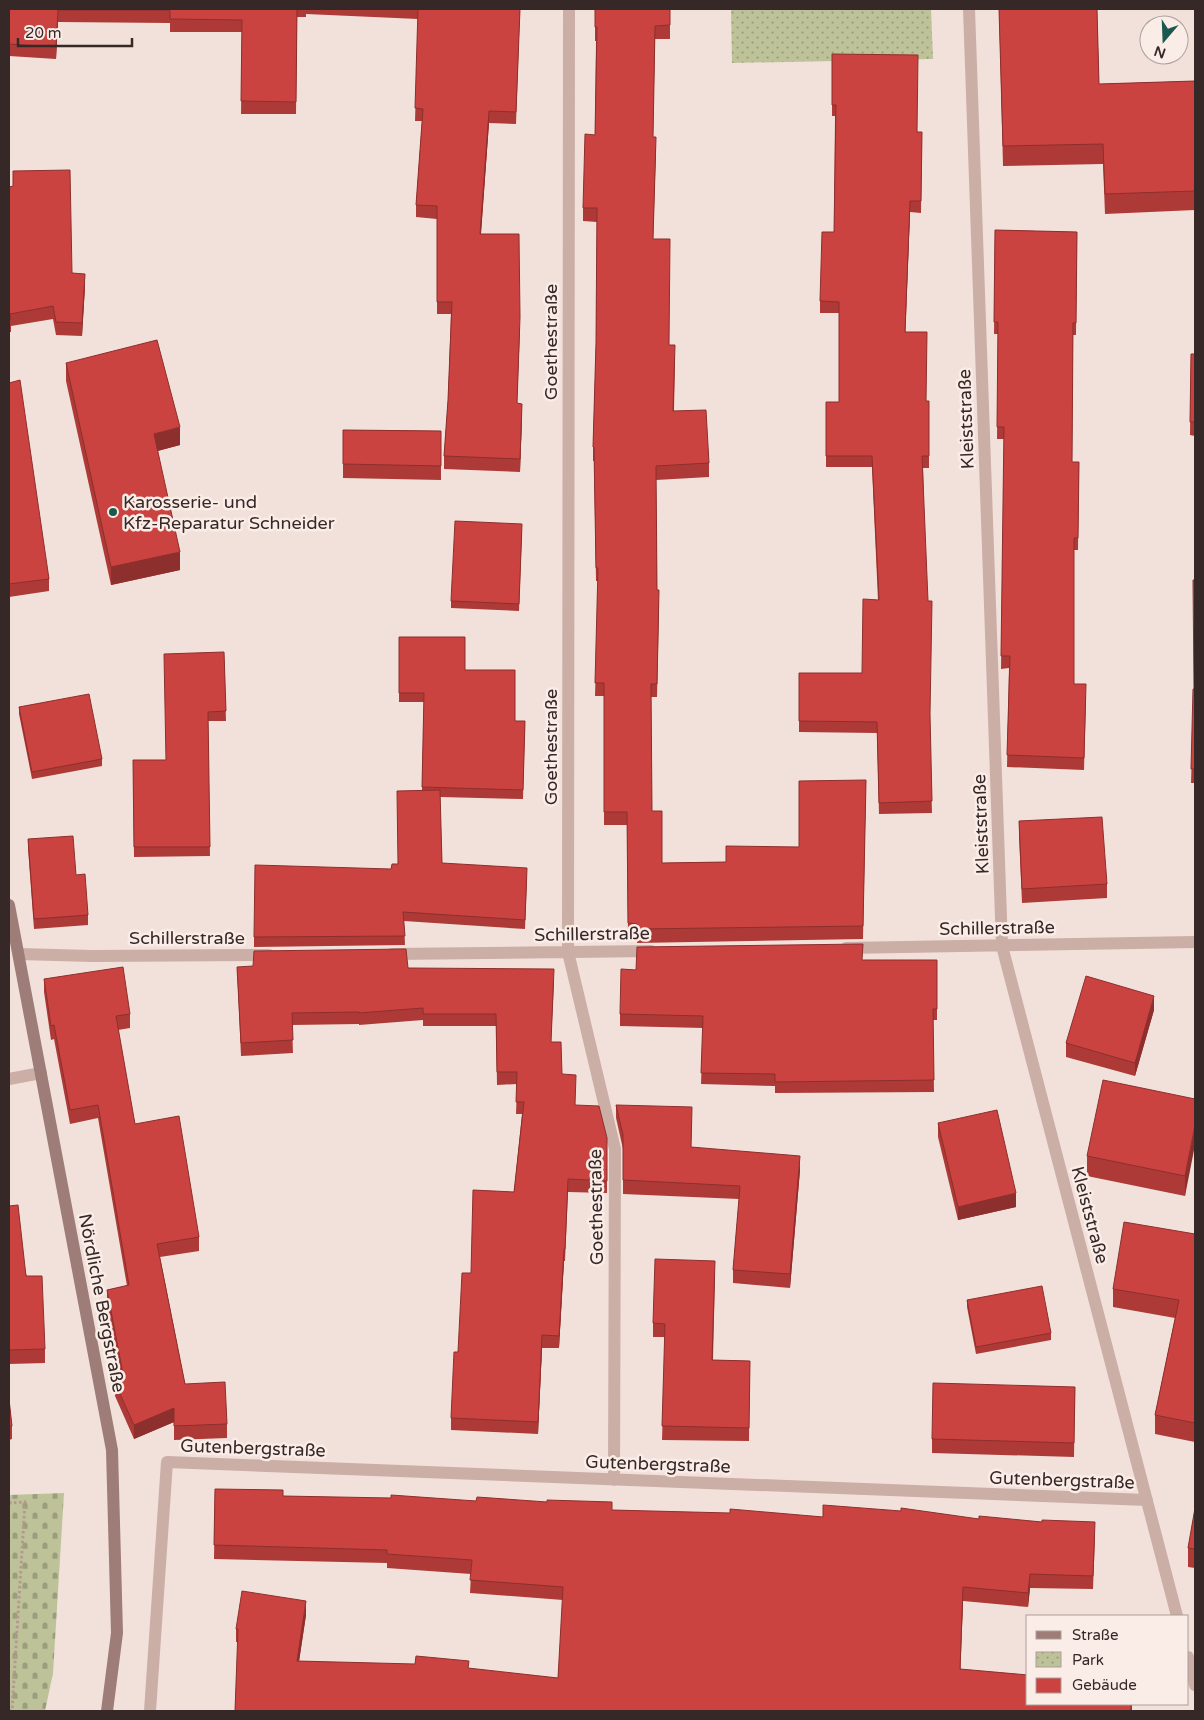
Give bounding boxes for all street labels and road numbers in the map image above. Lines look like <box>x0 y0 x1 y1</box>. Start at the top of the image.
street label: Goethestraße <box>540 284 562 400</box>
street label: Kleiststraße <box>953 369 979 469</box>
street label: Goethestraße <box>540 689 562 805</box>
street label: Kleiststraße <box>968 774 994 874</box>
street label: Schillerstraße <box>939 916 1055 940</box>
street label: Schillerstraße <box>534 922 650 946</box>
street label: Schillerstraße <box>129 927 245 949</box>
street label: Goethestraße <box>584 1149 608 1265</box>
street label: Kleiststraße <box>1066 1164 1114 1266</box>
street label: Nördliche Bergstraße <box>74 1212 130 1394</box>
street label: Gutenbergstraße <box>180 1434 326 1462</box>
street label: Gutenbergstraße <box>585 1450 731 1478</box>
street label: Gutenbergstraße <box>989 1466 1135 1494</box>

